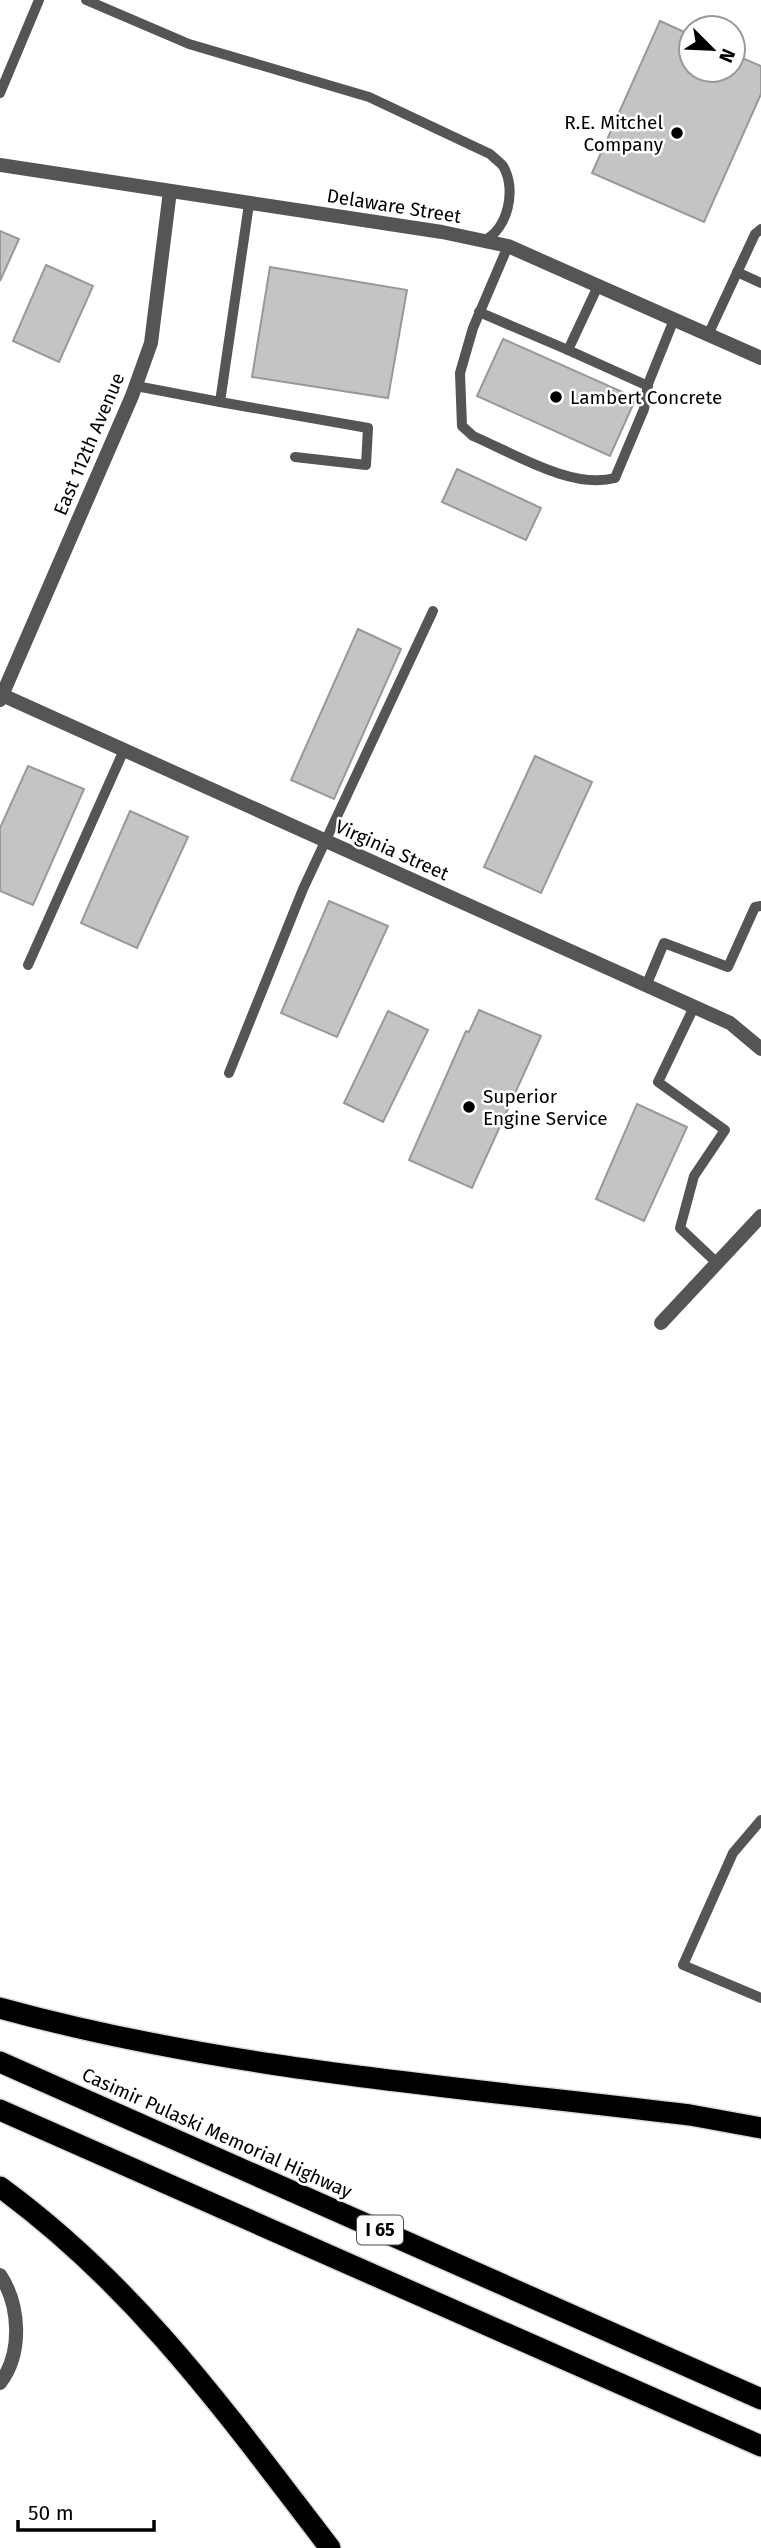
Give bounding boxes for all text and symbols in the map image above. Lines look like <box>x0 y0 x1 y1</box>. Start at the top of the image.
north arrow <box>677 14 747 84</box>
text: N <box>714 45 740 66</box>
place label: R.E. Mitchel Company <box>564 111 664 156</box>
marker: R.E. Mitchel Company <box>669 125 685 141</box>
street label: Delaware Street <box>325 184 463 228</box>
street label: East 112th Avenue <box>49 369 129 519</box>
place label: Lambert Concrete <box>570 386 722 409</box>
marker: Lambert Concrete <box>548 389 564 405</box>
street label: Virginia Street <box>332 815 452 885</box>
place label: Superior Engine Service <box>483 1085 608 1130</box>
marker: Superior Engine Service <box>461 1099 477 1115</box>
street label: Casimir Pulaski Memorial Highway <box>78 2063 356 2203</box>
road number: I 65 <box>357 2216 403 2244</box>
scale bar <box>18 2488 154 2532</box>
text: 50 m <box>28 2500 74 2526</box>

